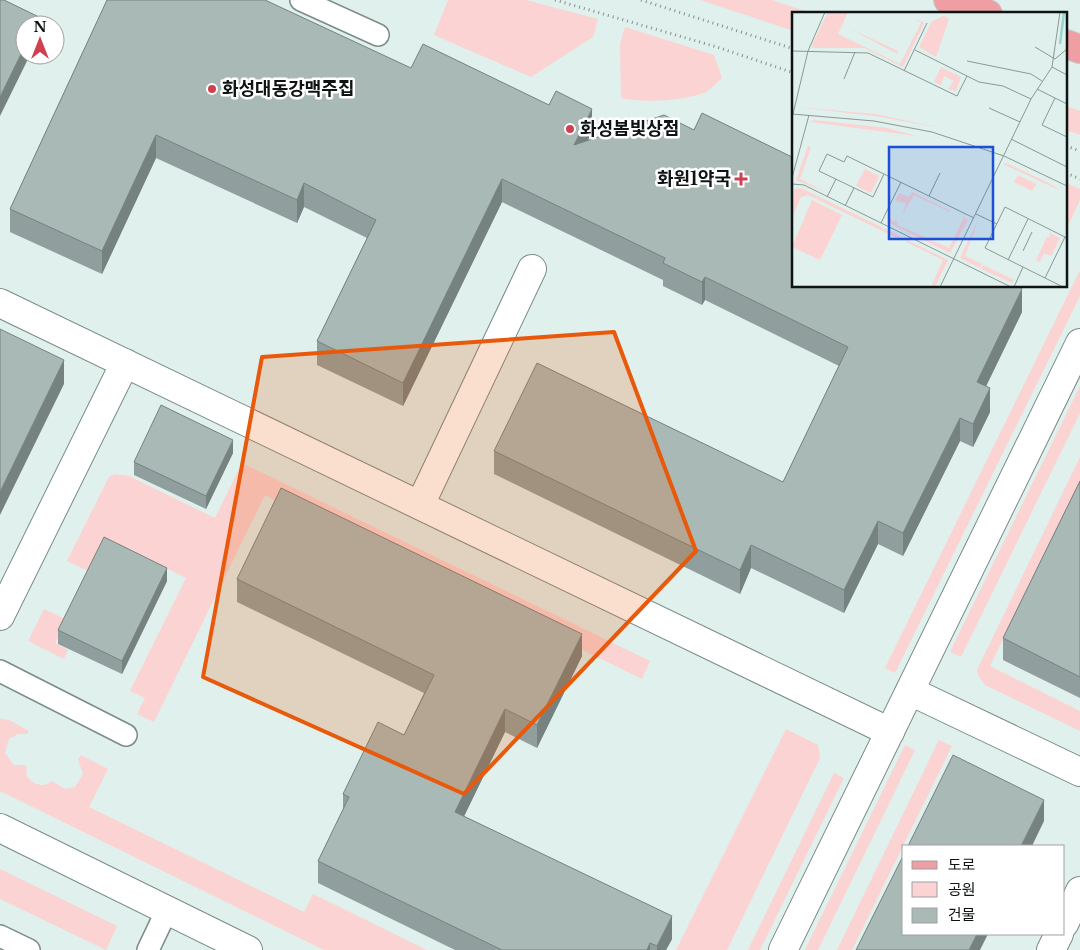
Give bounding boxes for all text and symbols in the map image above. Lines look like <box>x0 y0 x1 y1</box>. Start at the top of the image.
inset map <box>792 12 1068 288</box>
north arrow <box>15 15 65 65</box>
text: N <box>33 18 47 36</box>
place label: 화성대동강맥주집 <box>222 78 354 100</box>
marker: 화성대동강맥주집 <box>206 83 218 95</box>
place label: 화성봄빛상점 <box>580 118 679 140</box>
marker: 화성봄빛상점 <box>564 123 576 135</box>
place label: 화원1약국 <box>657 168 731 190</box>
marker: 화원1약국 <box>735 173 747 185</box>
legend <box>902 845 1065 935</box>
text: 도로 <box>948 855 976 874</box>
text: 공원 <box>948 880 976 899</box>
text: 건물 <box>948 905 976 924</box>

